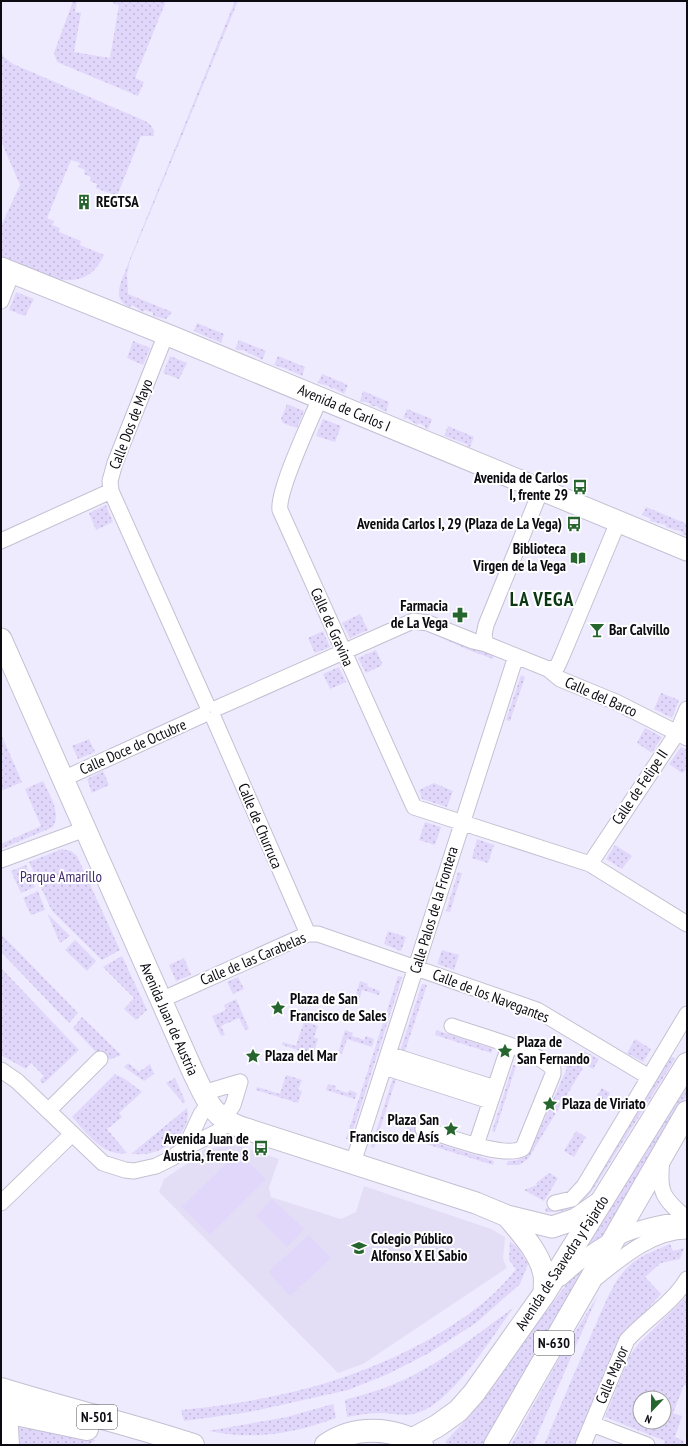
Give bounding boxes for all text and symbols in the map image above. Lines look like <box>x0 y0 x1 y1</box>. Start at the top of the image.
place label: REGTSA <box>96 192 139 211</box>
building icon: REGTSA <box>75 193 93 211</box>
street label: Calle Dos de Mayo <box>105 376 156 472</box>
street label: Avenida de Carlos I <box>295 380 393 436</box>
place label: Avenida de Carlos I, frente 29 <box>473 468 568 504</box>
bus stop icon: Avenida de Carlos I, frente 29 <box>571 478 589 496</box>
place label: Avenida Carlos I, 29 (Plaza de La Vega) <box>356 514 562 533</box>
bus stop icon: Avenida Carlos I, 29 (Plaza de La Vega) <box>565 515 583 533</box>
place label: Biblioteca Virgen de la Vega <box>472 539 566 575</box>
library icon: Biblioteca Virgen de la Vega <box>569 549 587 567</box>
street label: Calle de Gravina <box>307 585 358 669</box>
district label: LA VEGA <box>510 587 574 611</box>
place label: Farmacia de La Vega <box>391 596 448 632</box>
pharmacy icon: Farmacia de La Vega <box>451 606 469 624</box>
place label: Bar Calvillo <box>609 620 670 639</box>
bar icon: Bar Calvillo <box>588 621 606 639</box>
street label: Calle del Barco <box>562 672 640 721</box>
street label: Calle Doce de Octubre <box>77 715 189 779</box>
street label: Calle de Felipe II <box>607 745 672 828</box>
street label: Calle de Churruca <box>234 780 287 871</box>
street label: Calle Palos de la Frontera <box>405 844 462 976</box>
park label: Parque Amarillo <box>20 867 102 886</box>
street label: Calle de las Carabelas <box>197 928 308 989</box>
street label: Avenida Juan de Austria <box>136 959 203 1078</box>
street label: Calle de los Navegantes <box>430 965 552 1027</box>
place label: Plaza de San Francisco de Sales <box>290 989 387 1025</box>
place icon: Plaza de San Francisco de Sales <box>269 999 287 1017</box>
place label: Plaza de San Fernando <box>517 1032 590 1068</box>
place icon: Plaza de San Fernando <box>496 1042 514 1060</box>
place label: Plaza del Mar <box>265 1046 338 1065</box>
place icon: Plaza del Mar <box>244 1047 262 1065</box>
place label: Plaza de Viriato <box>562 1094 646 1113</box>
place icon: Plaza de Viriato <box>541 1095 559 1113</box>
place label: Plaza San Francisco de Asís <box>350 1110 439 1146</box>
place icon: Plaza San Francisco de Asís <box>442 1120 460 1138</box>
place label: Avenida Juan de Austria, frente 8 <box>162 1129 249 1165</box>
bus stop icon: Avenida Juan de Austria, frente 8 <box>252 1139 270 1157</box>
street label: Avenida de Saavedra y Fajardo <box>511 1192 612 1334</box>
place label: Colegio Público Alfonso X El Sabio <box>370 1229 468 1265</box>
school or university icon: Colegio Público Alfonso X El Sabio <box>350 1239 368 1257</box>
road number: N-630 <box>534 1331 574 1355</box>
street label: Calle Mayor <box>591 1342 633 1407</box>
north arrow <box>632 1390 672 1430</box>
road number: N-501 <box>77 1405 117 1429</box>
text: N <box>643 1412 654 1427</box>

